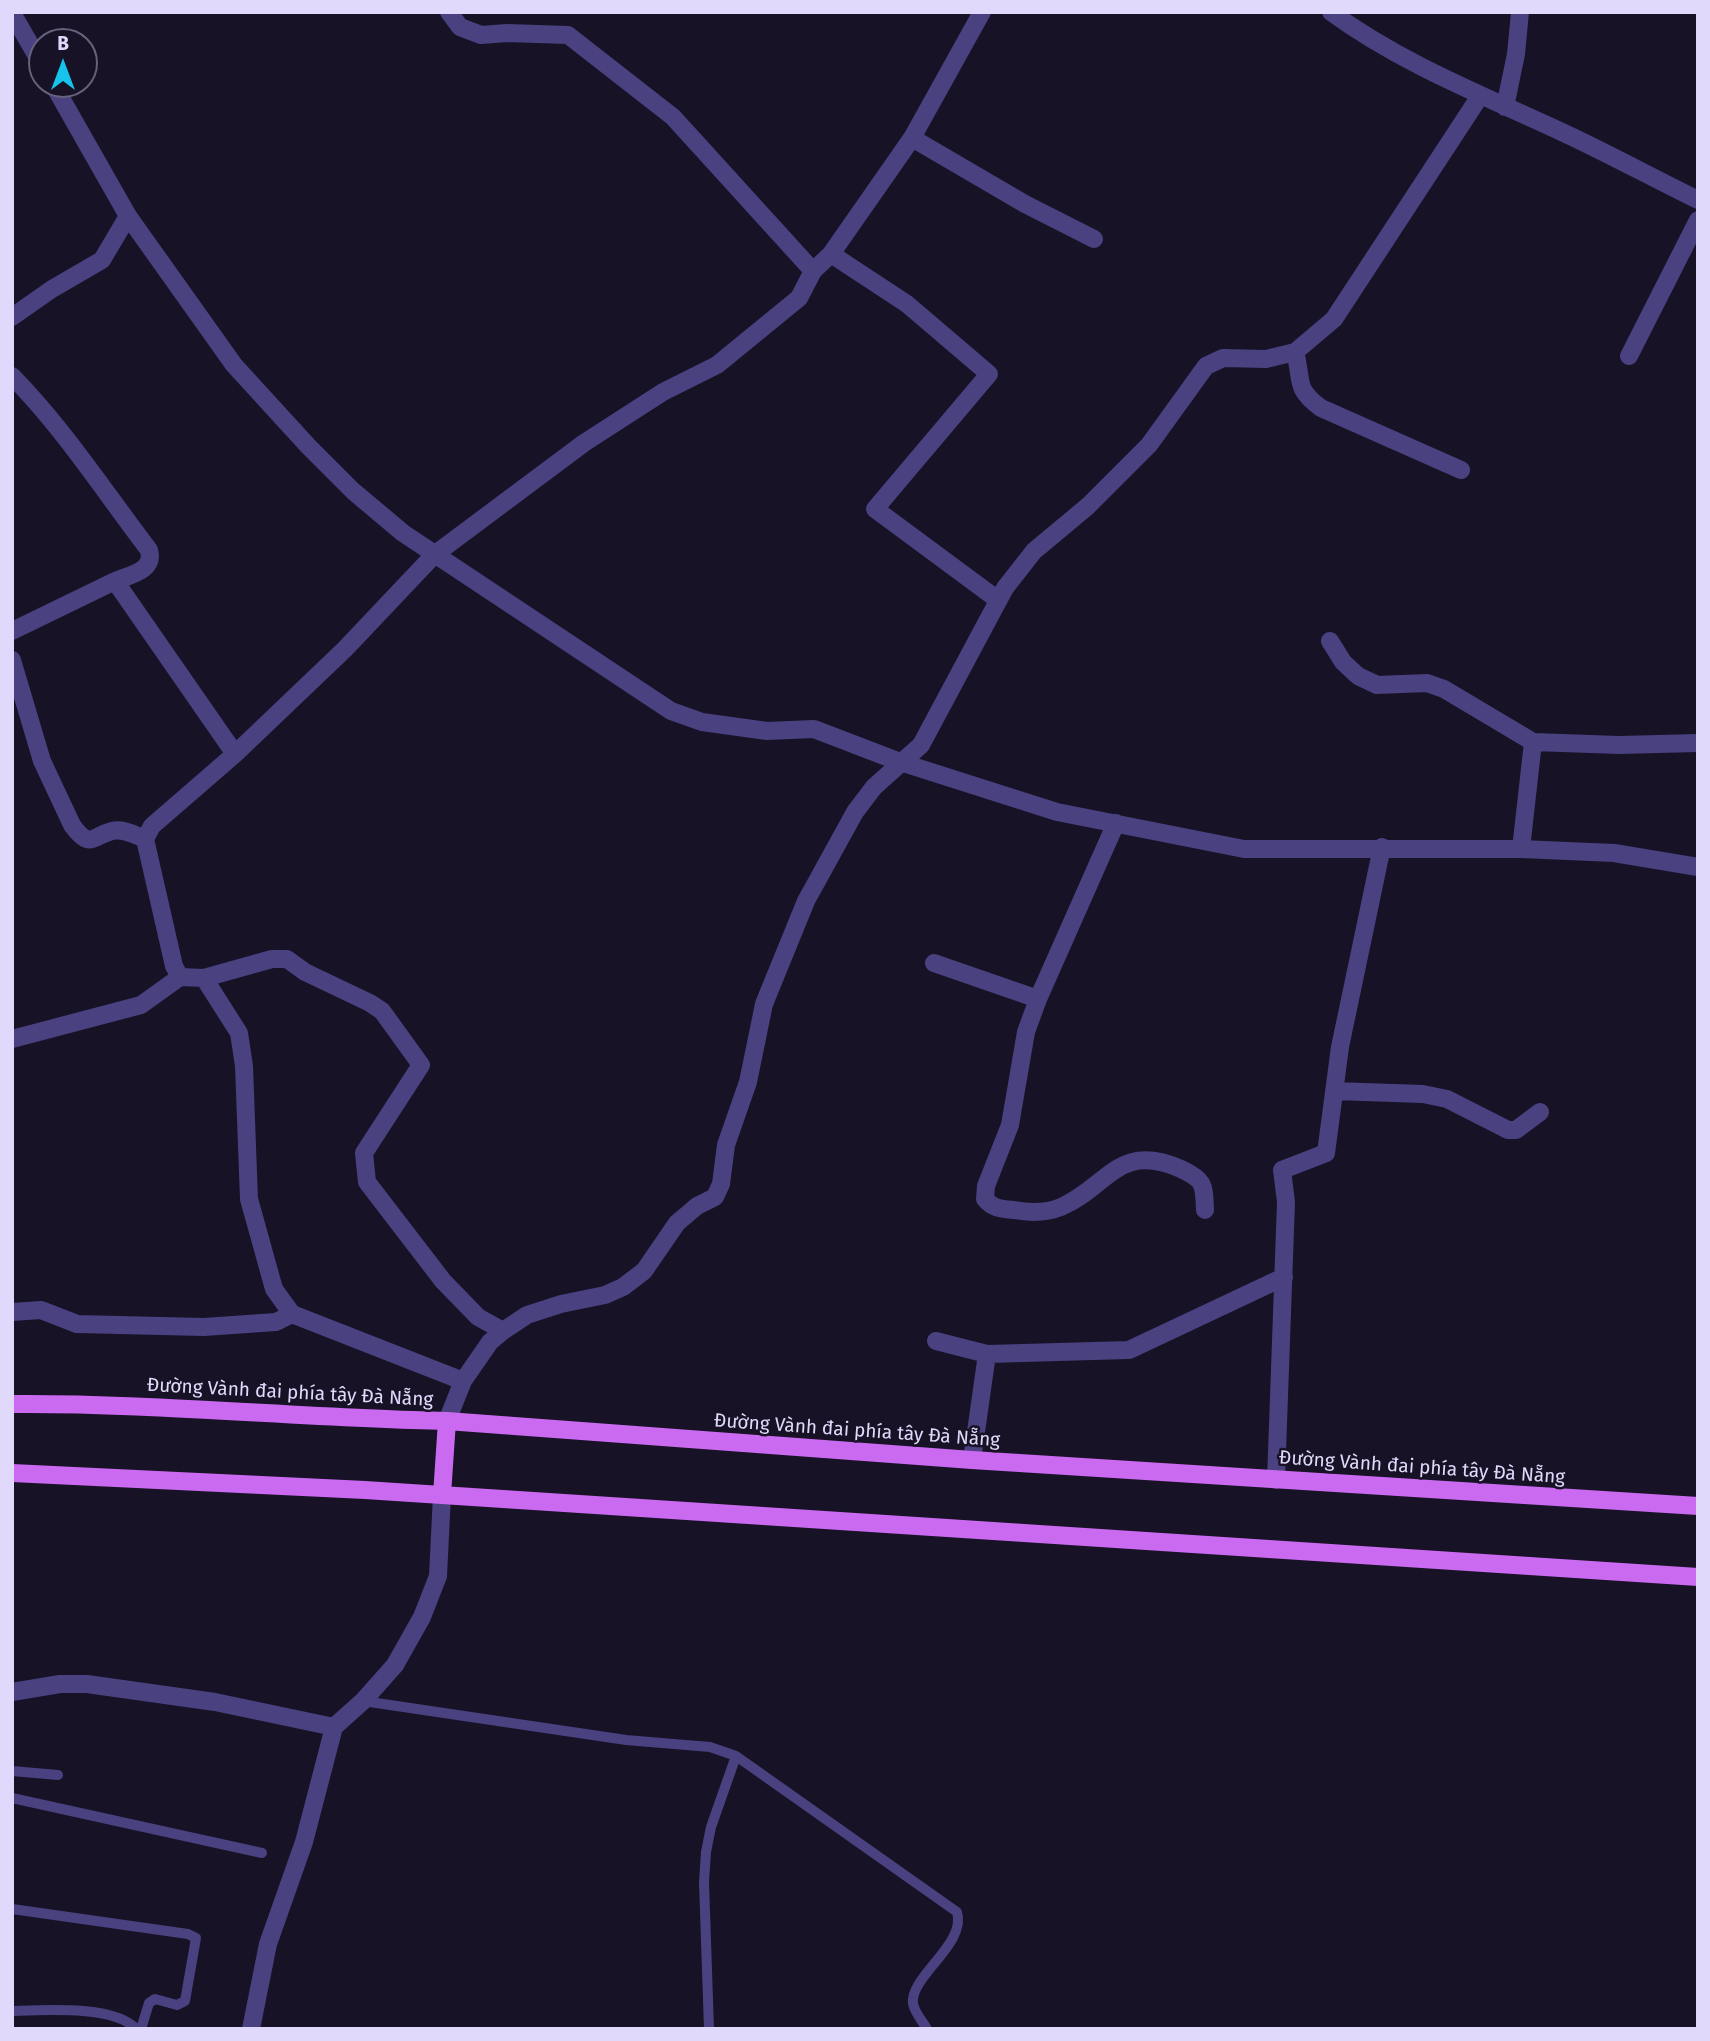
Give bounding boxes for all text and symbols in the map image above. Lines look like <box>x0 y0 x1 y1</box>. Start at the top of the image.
north arrow <box>28 28 98 98</box>
text: B <box>57 32 69 55</box>
street label: Đường Vành đai phía tây Đà Nẵng <box>146 1374 434 1412</box>
street label: Đường Vành đai phía tây Đà Nẵng <box>713 1410 1001 1452</box>
street label: Đường Vành đai phía tây Đà Nẵng <box>1278 1447 1566 1489</box>

